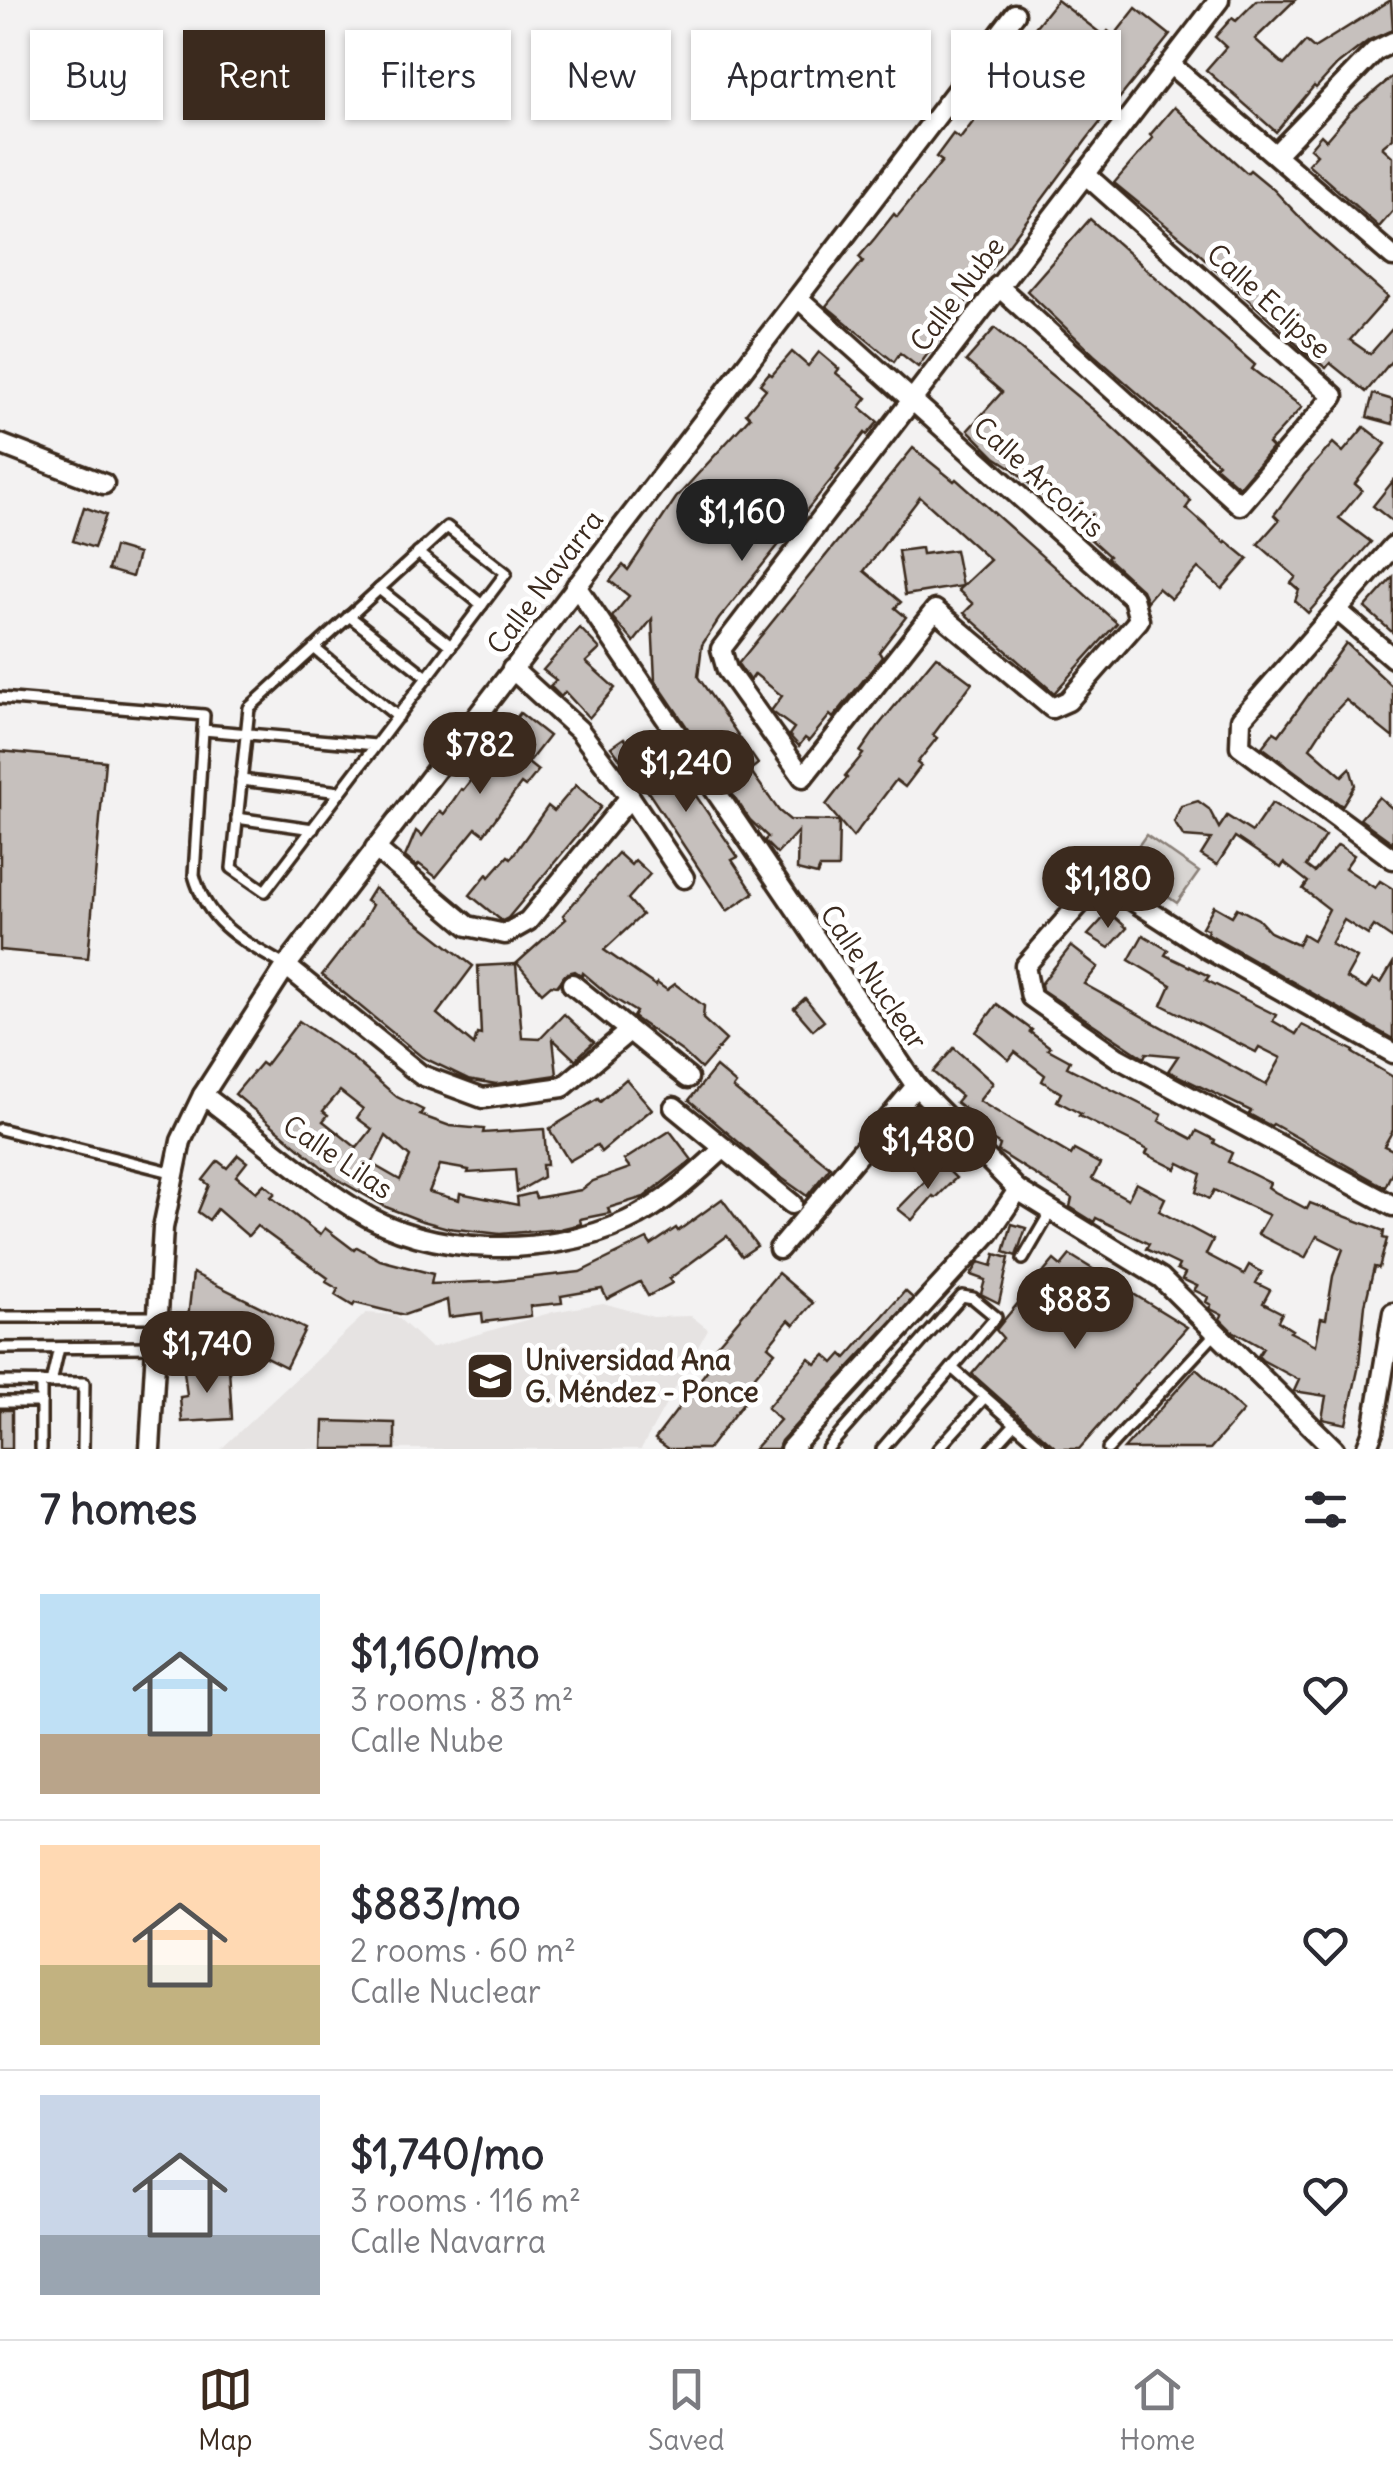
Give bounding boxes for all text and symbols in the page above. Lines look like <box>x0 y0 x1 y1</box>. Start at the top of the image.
chip: Buy <box>30 30 163 120</box>
chip: Rent <box>183 30 325 120</box>
chip: Filters <box>345 30 511 120</box>
chip: New <box>531 30 671 120</box>
chip: Apartment <box>691 30 931 120</box>
chip: House <box>951 30 1121 120</box>
street label: Calle Nube <box>902 229 1012 359</box>
street label: Calle Eclipse <box>1199 236 1339 366</box>
street label: Calle Arcoíris <box>966 409 1112 545</box>
pin: $1,160 <box>661 479 823 564</box>
text: $1,160 <box>698 491 786 532</box>
street label: Calle Navarra <box>479 503 611 661</box>
pin: $782 <box>421 712 539 797</box>
text: $782 <box>445 724 515 765</box>
pin: $1,240 <box>605 730 767 815</box>
text: $1,240 <box>639 742 733 783</box>
pin: $1,180 <box>1027 846 1189 931</box>
text: $1,180 <box>1064 858 1152 899</box>
street label: Calle Nuclear <box>812 898 936 1056</box>
street label: Calle Lilas <box>276 1107 400 1207</box>
pin: $1,480 <box>847 1107 1009 1192</box>
text: $1,480 <box>881 1119 975 1160</box>
pin: $883 <box>1016 1267 1134 1352</box>
text: $883 <box>1039 1279 1111 1320</box>
pin: $1,740 <box>126 1311 288 1396</box>
text: $1,740 <box>161 1323 253 1364</box>
place label: Universidad Ana G. Méndez - Ponce <box>525 1342 759 1410</box>
school or university icon: Universidad Ana G. Méndez - Ponce <box>464 1350 516 1402</box>
icon: filters <box>1298 1482 1353 1537</box>
text: 7 homes <box>40 1483 197 1535</box>
text: $1,160/mo <box>350 1627 540 1679</box>
icon: home <box>120 1634 240 1754</box>
icon: heart <box>1298 1667 1353 1722</box>
text: 3 rooms · 83 m² <box>350 1679 574 1720</box>
text: Calle Nube <box>350 1720 504 1761</box>
text: $883/mo <box>350 1878 521 1930</box>
icon: home <box>120 1885 240 2005</box>
icon: heart <box>1298 1918 1353 1973</box>
text: 2 rooms · 60 m² <box>350 1930 576 1971</box>
text: Calle Nuclear <box>350 1971 541 2012</box>
text: $1,740/mo <box>350 2128 544 2180</box>
icon: home <box>120 2135 240 2255</box>
icon: heart <box>1298 2168 1353 2223</box>
text: 3 rooms · 116 m² <box>350 2180 581 2221</box>
text: Calle Navarra <box>350 2221 546 2262</box>
tab: Map <box>198 2362 253 2458</box>
tab: Saved <box>648 2362 725 2458</box>
tab: Home <box>1120 2362 1195 2458</box>

